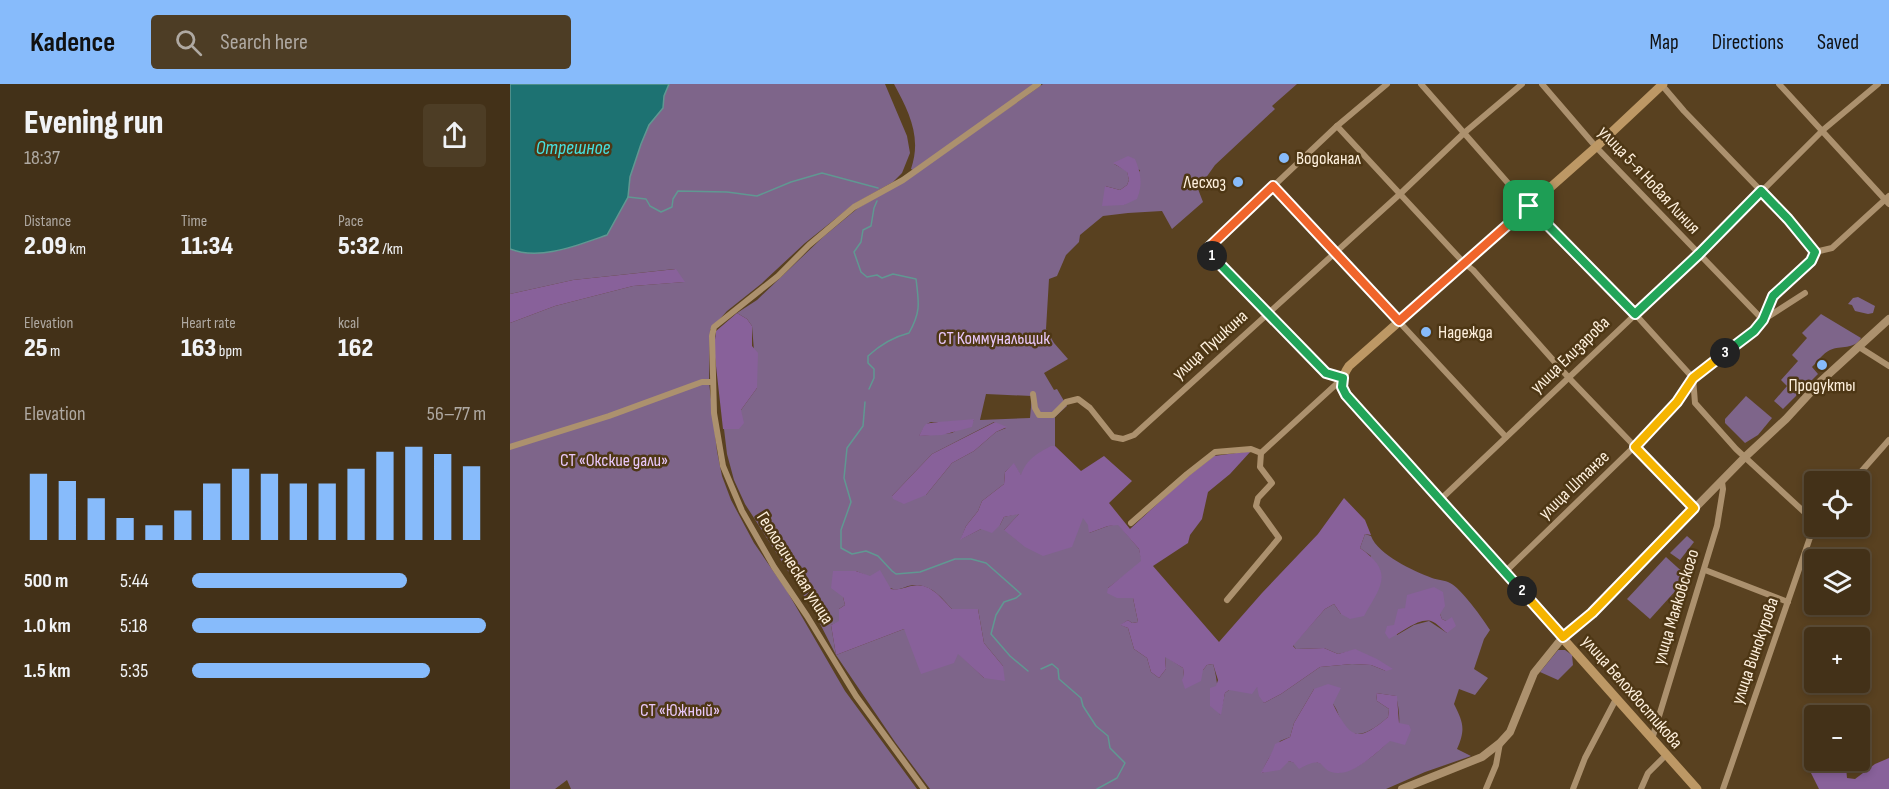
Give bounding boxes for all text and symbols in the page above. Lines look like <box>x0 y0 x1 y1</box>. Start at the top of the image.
search box <box>151 15 571 69</box>
text: Kadence <box>30 26 115 59</box>
icon: search <box>172 26 205 59</box>
text: Search here <box>220 29 308 56</box>
text: Map <box>1649 30 1679 55</box>
text: Directions <box>1712 30 1784 55</box>
text: Saved <box>1817 30 1859 55</box>
text: Evening run <box>24 103 164 143</box>
button: share <box>423 104 486 167</box>
street label: улица 5-я Новая Линия <box>1594 122 1704 238</box>
water label: Отрешное <box>536 136 611 160</box>
text: 18:37 <box>24 146 60 170</box>
place label: Водоканал <box>1296 148 1361 169</box>
marker: Водоканал <box>1277 151 1291 165</box>
place label: Лесхоз <box>1183 172 1226 193</box>
marker: Лесхоз <box>1231 175 1245 189</box>
pin <box>1503 180 1554 231</box>
icon: arrive <box>1512 189 1545 222</box>
text: Distance <box>24 212 71 231</box>
text: Time <box>181 212 207 231</box>
text: Pace <box>338 212 363 231</box>
text: 2.09 <box>24 231 67 262</box>
text: 11:34 <box>181 231 233 262</box>
text: 5:32 <box>338 231 380 262</box>
text: km <box>67 240 86 259</box>
text: /km <box>380 240 403 259</box>
pin: 1 <box>1197 241 1227 271</box>
text: 1 <box>1209 246 1215 265</box>
street label: улица Пушкина <box>1168 306 1252 384</box>
street label: улица Елизарова <box>1526 312 1614 398</box>
text: Elevation <box>24 314 73 333</box>
text: Heart rate <box>181 314 236 333</box>
text: kcal <box>338 314 359 333</box>
place label: Надежда <box>1438 322 1493 343</box>
marker: Надежда <box>1419 325 1433 339</box>
park label: СТ Коммунальщик <box>938 328 1050 349</box>
text: 25 <box>24 333 48 364</box>
text: 163 <box>181 333 216 364</box>
text: 162 <box>338 333 373 364</box>
pin: 3 <box>1710 338 1740 368</box>
text: m <box>48 342 60 361</box>
text: bpm <box>216 342 242 361</box>
text: 3 <box>1721 343 1729 362</box>
marker: Продукты <box>1815 358 1829 372</box>
place label: Продукты <box>1788 375 1856 396</box>
text: Elevation <box>24 402 86 426</box>
text: 56–77 m <box>427 402 486 426</box>
street label: улица Штанге <box>1534 446 1614 524</box>
park label: СТ «Окские дали» <box>560 450 668 471</box>
map controls <box>1804 471 1870 771</box>
button: locate <box>1804 471 1870 537</box>
street label: Геологическая улица <box>752 508 838 628</box>
street label: улица Маяковского <box>1648 547 1704 667</box>
button: layers <box>1804 549 1870 615</box>
text: 500 m <box>24 569 68 593</box>
text: 5:44 <box>120 569 149 593</box>
pin: 2 <box>1507 576 1537 606</box>
text: 2 <box>1518 581 1526 600</box>
street label: улица Винокурова <box>1727 595 1783 707</box>
text: 1.0 km <box>24 614 71 638</box>
text: 5:18 <box>120 614 148 638</box>
button: + <box>1804 627 1870 693</box>
street label: улица Белохвостикова <box>1577 631 1687 753</box>
text: 1.5 km <box>24 659 70 683</box>
text: 5:35 <box>120 659 148 683</box>
park label: СТ «Южный» <box>640 700 720 721</box>
button: − <box>1804 705 1870 771</box>

